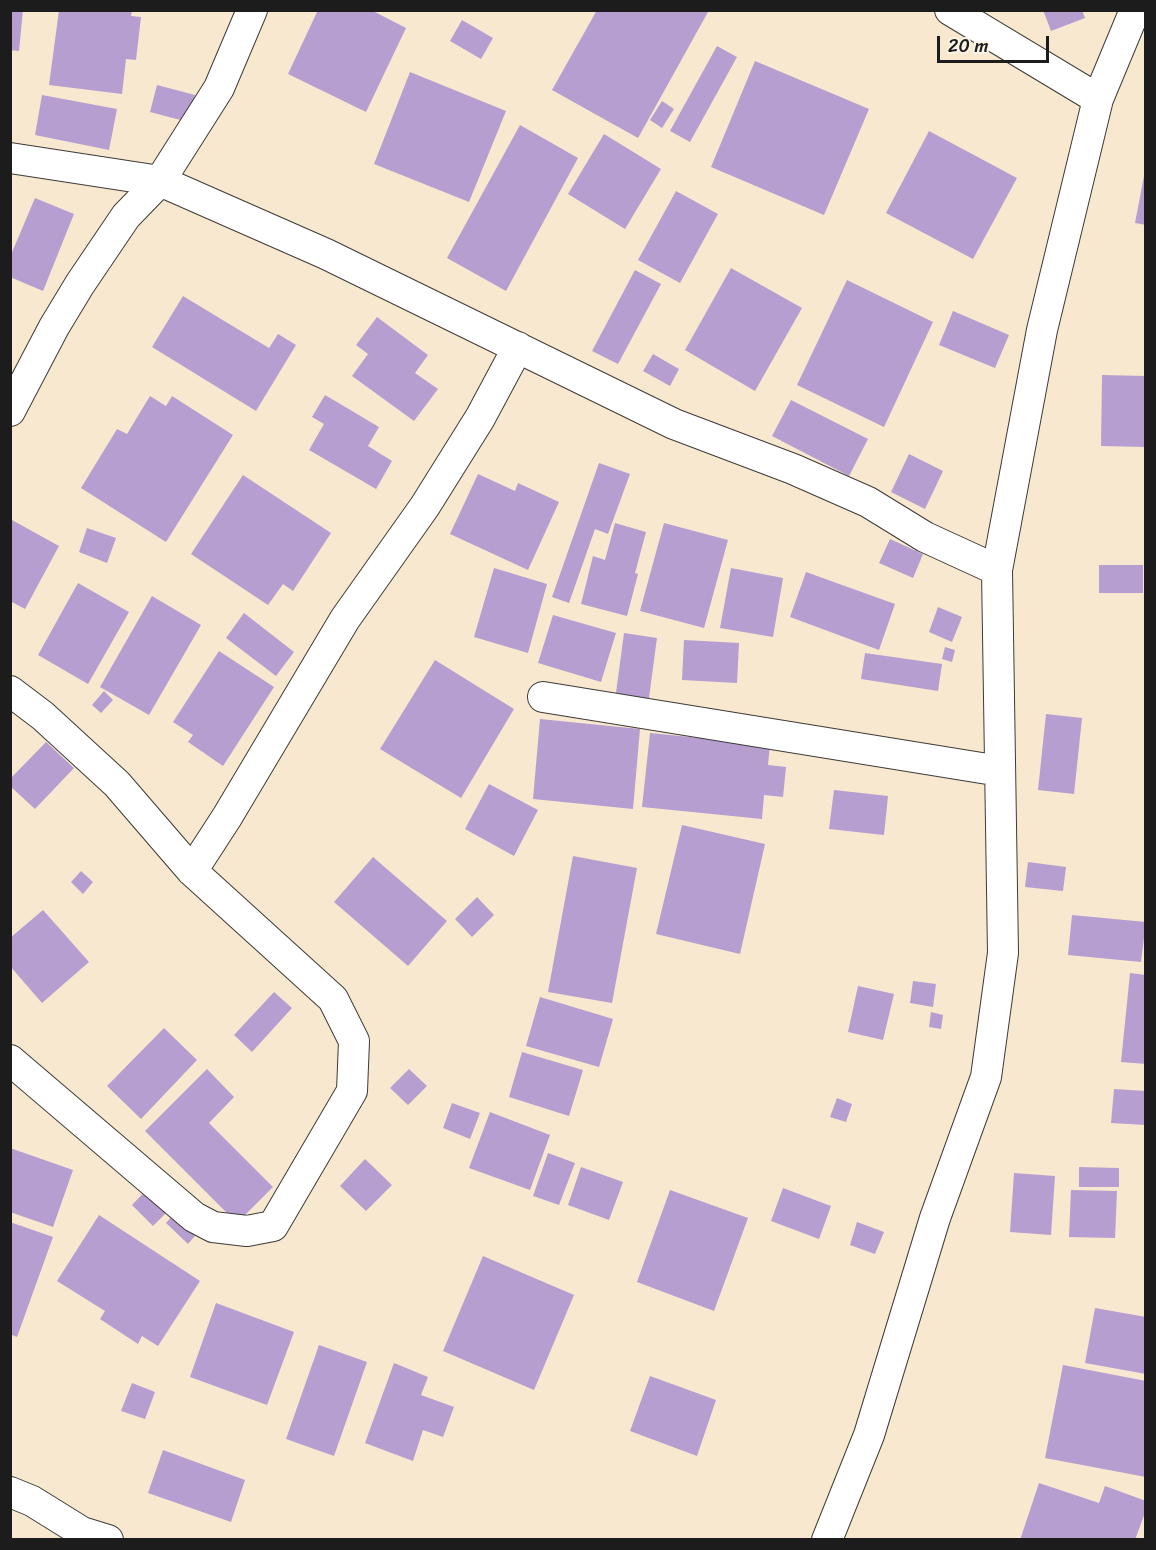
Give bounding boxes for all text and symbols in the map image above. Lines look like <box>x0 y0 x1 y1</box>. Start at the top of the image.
scale bar <box>940 24 1052 62</box>
text: 20 m <box>948 30 988 62</box>

